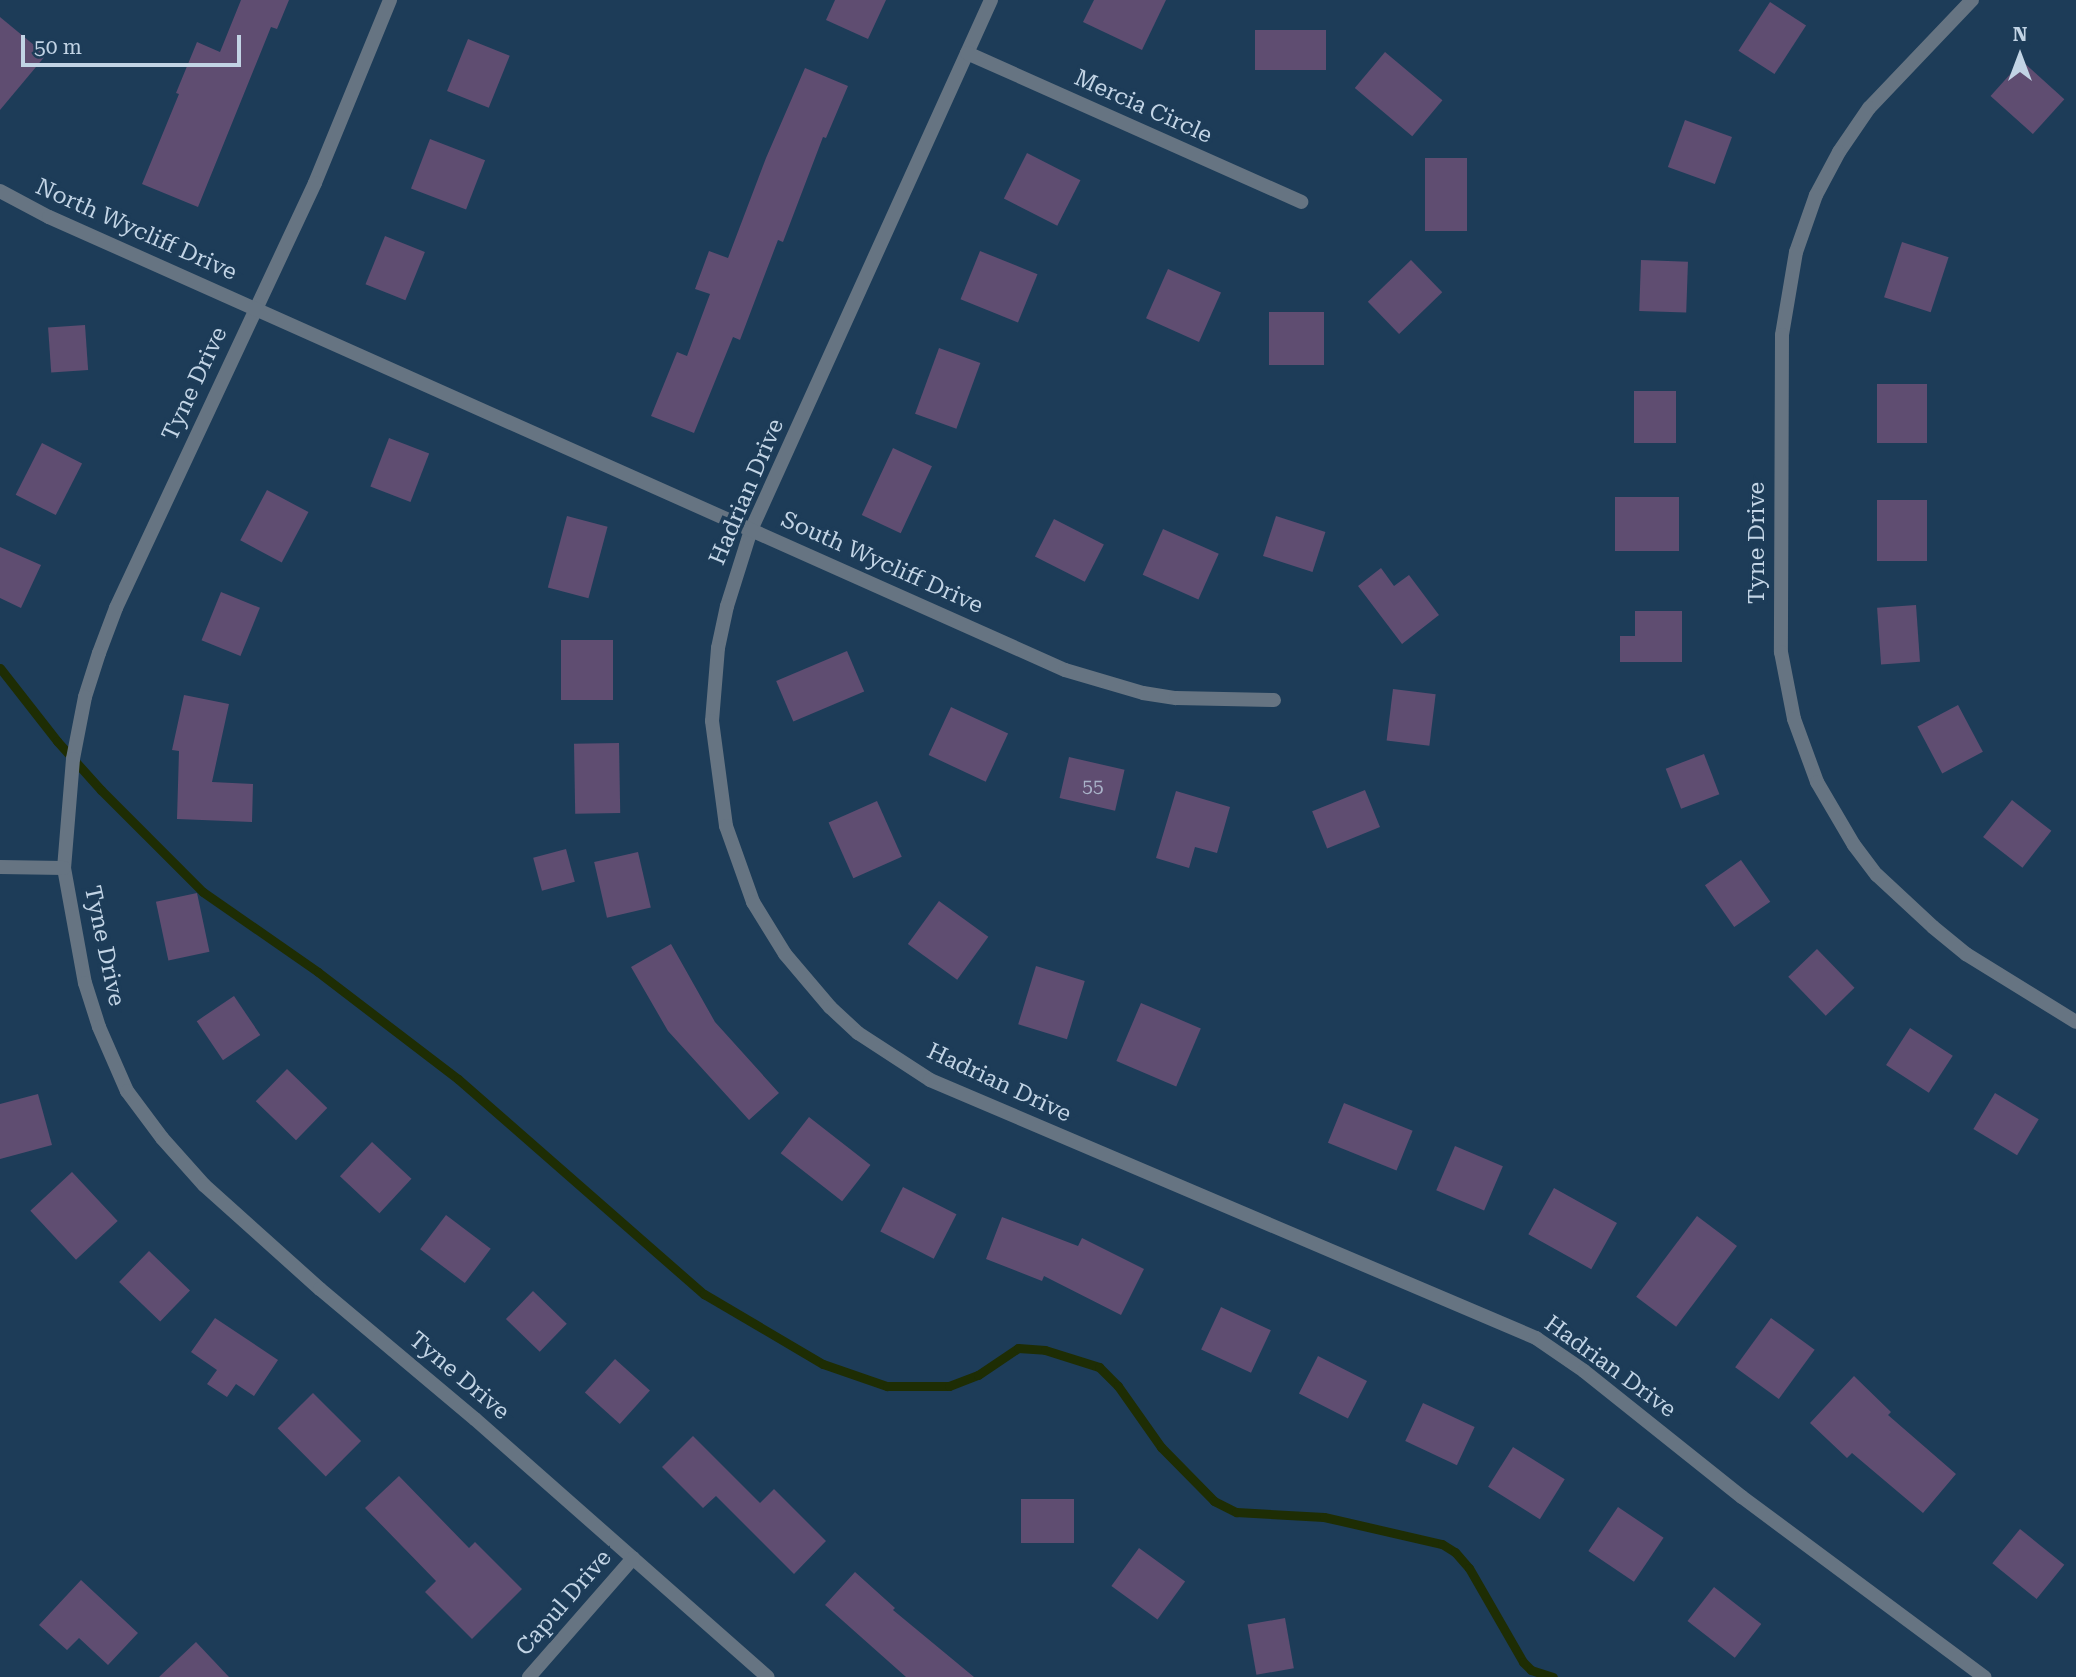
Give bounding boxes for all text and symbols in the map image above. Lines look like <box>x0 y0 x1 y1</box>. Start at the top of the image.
scale bar <box>24 21 245 65</box>
north arrow <box>1985 21 2055 91</box>
text: N <box>2013 23 2027 46</box>
text: 50 m <box>34 35 82 59</box>
street label: Mercia Circle <box>1070 64 1216 150</box>
street label: North Wycliff Drive <box>31 173 241 287</box>
street label: Tyne Drive <box>157 323 233 445</box>
street label: Hadrian Drive <box>704 415 790 569</box>
street label: Tyne Drive <box>1743 482 1771 604</box>
street label: South Wycliff Drive <box>777 506 987 620</box>
house number: 55 <box>1082 775 1104 797</box>
street label: Tyne Drive <box>78 883 130 1009</box>
street label: Hadrian Drive <box>923 1038 1075 1128</box>
street label: Hadrian Drive <box>1539 1310 1681 1424</box>
street label: Tyne Drive <box>403 1326 515 1426</box>
street label: Capul Drive <box>511 1544 617 1662</box>

